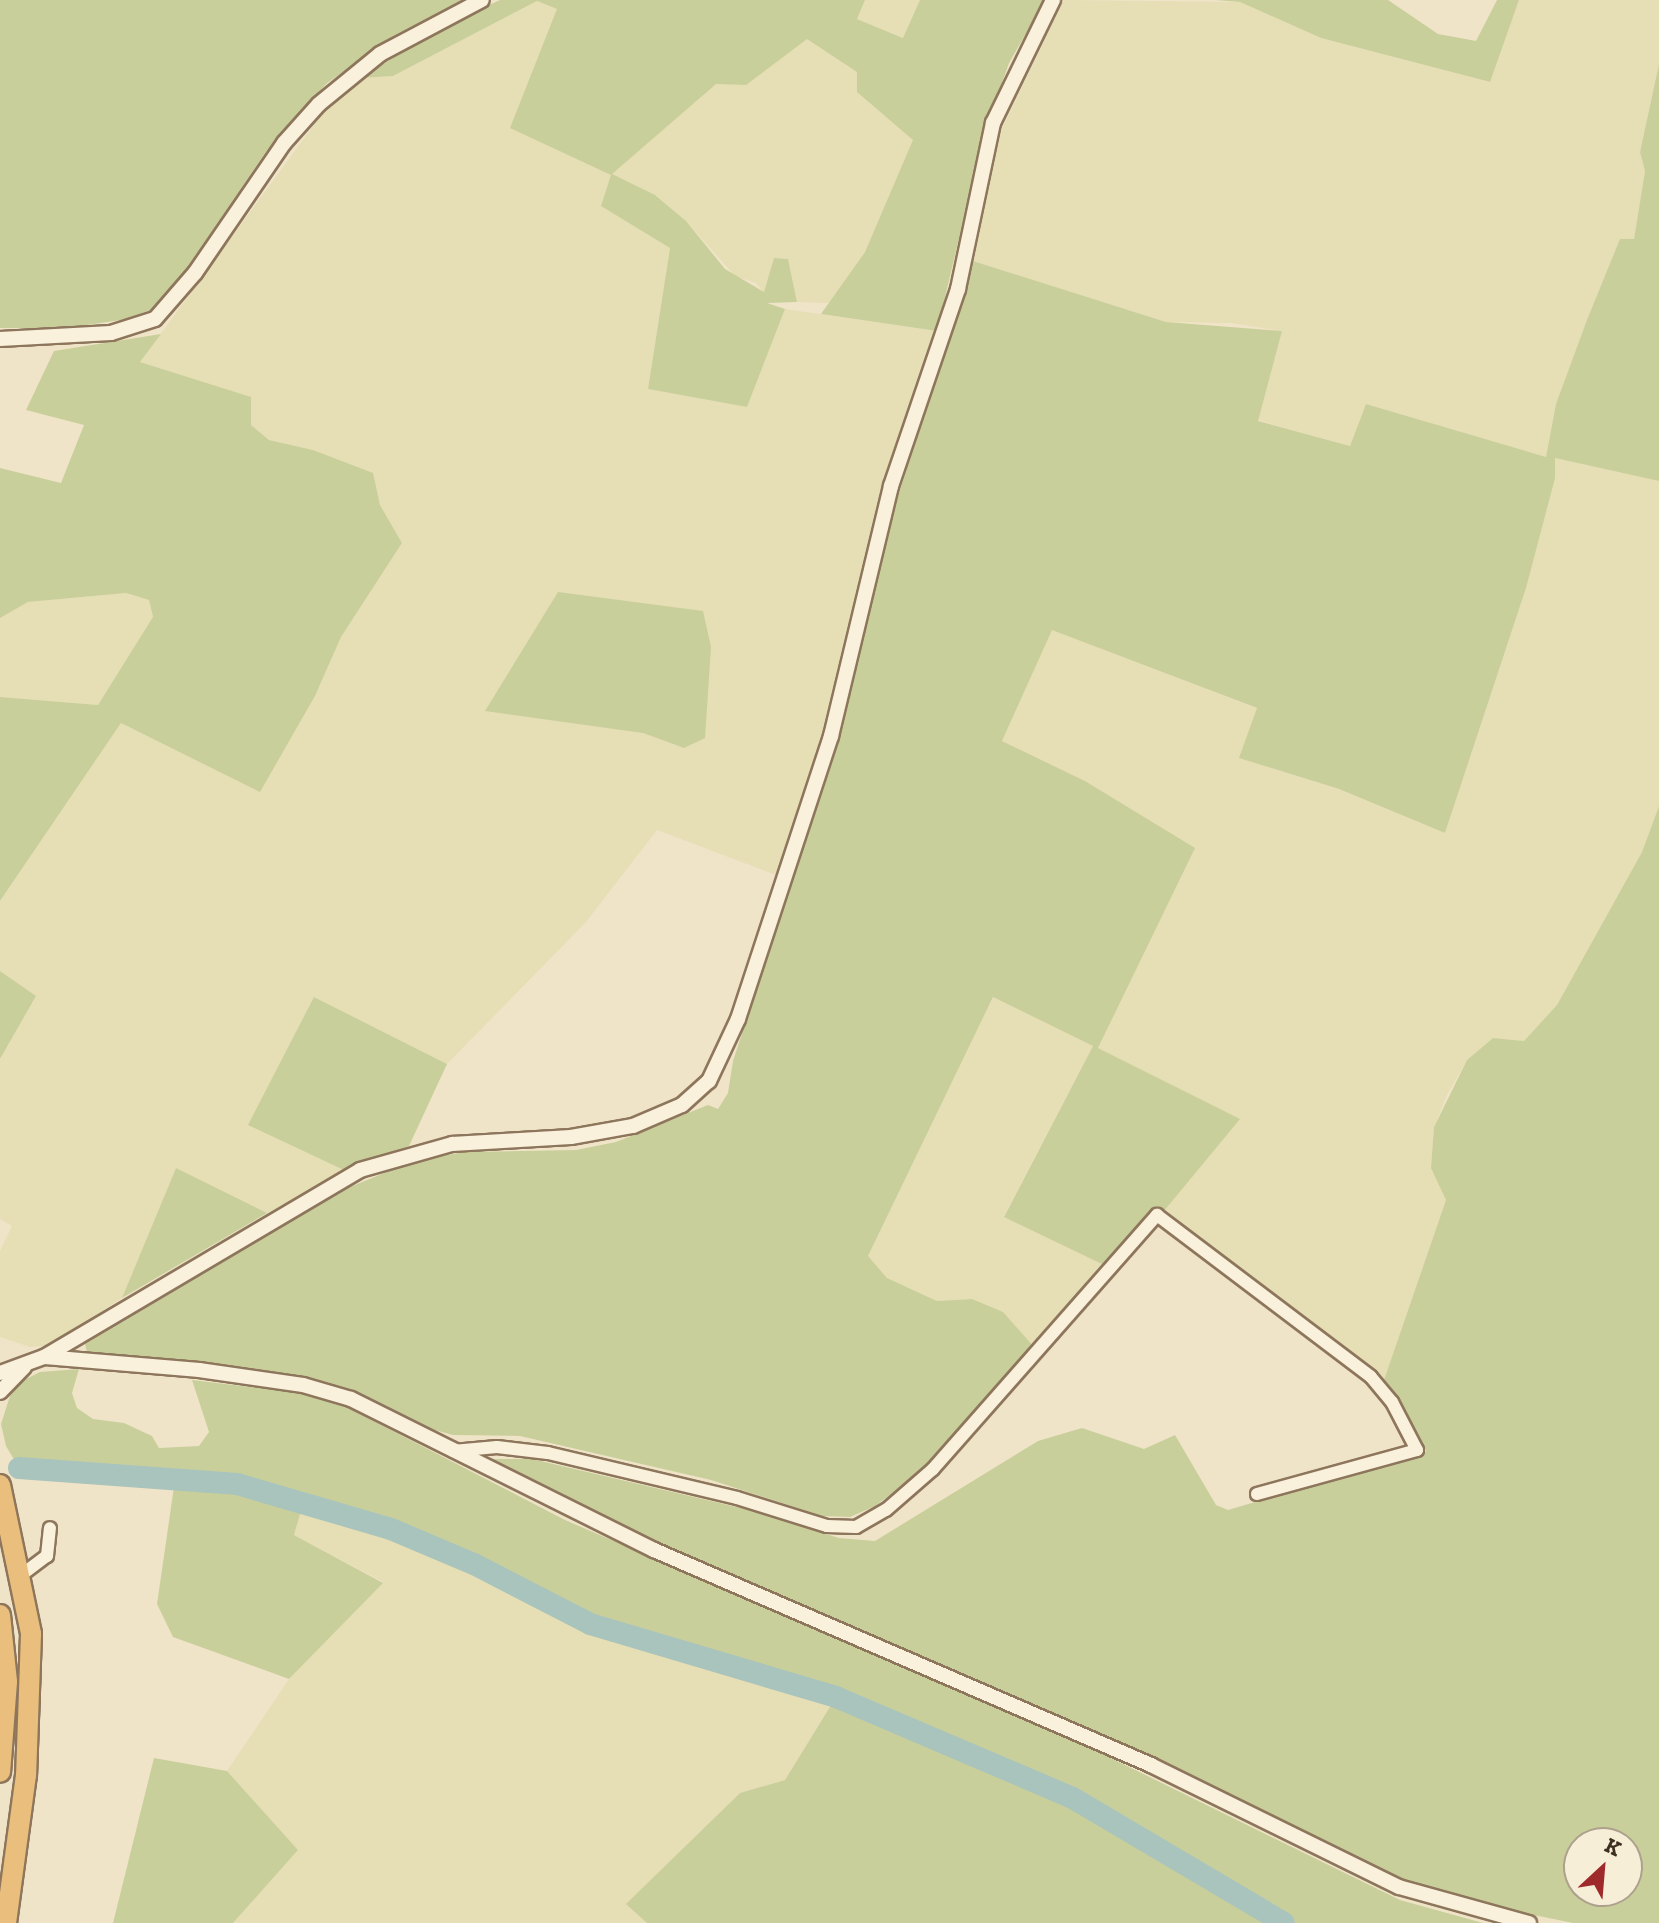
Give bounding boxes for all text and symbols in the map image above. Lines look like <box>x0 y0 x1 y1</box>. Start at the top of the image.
north arrow <box>1563 1827 1643 1907</box>
text: K <box>1600 1831 1625 1862</box>

